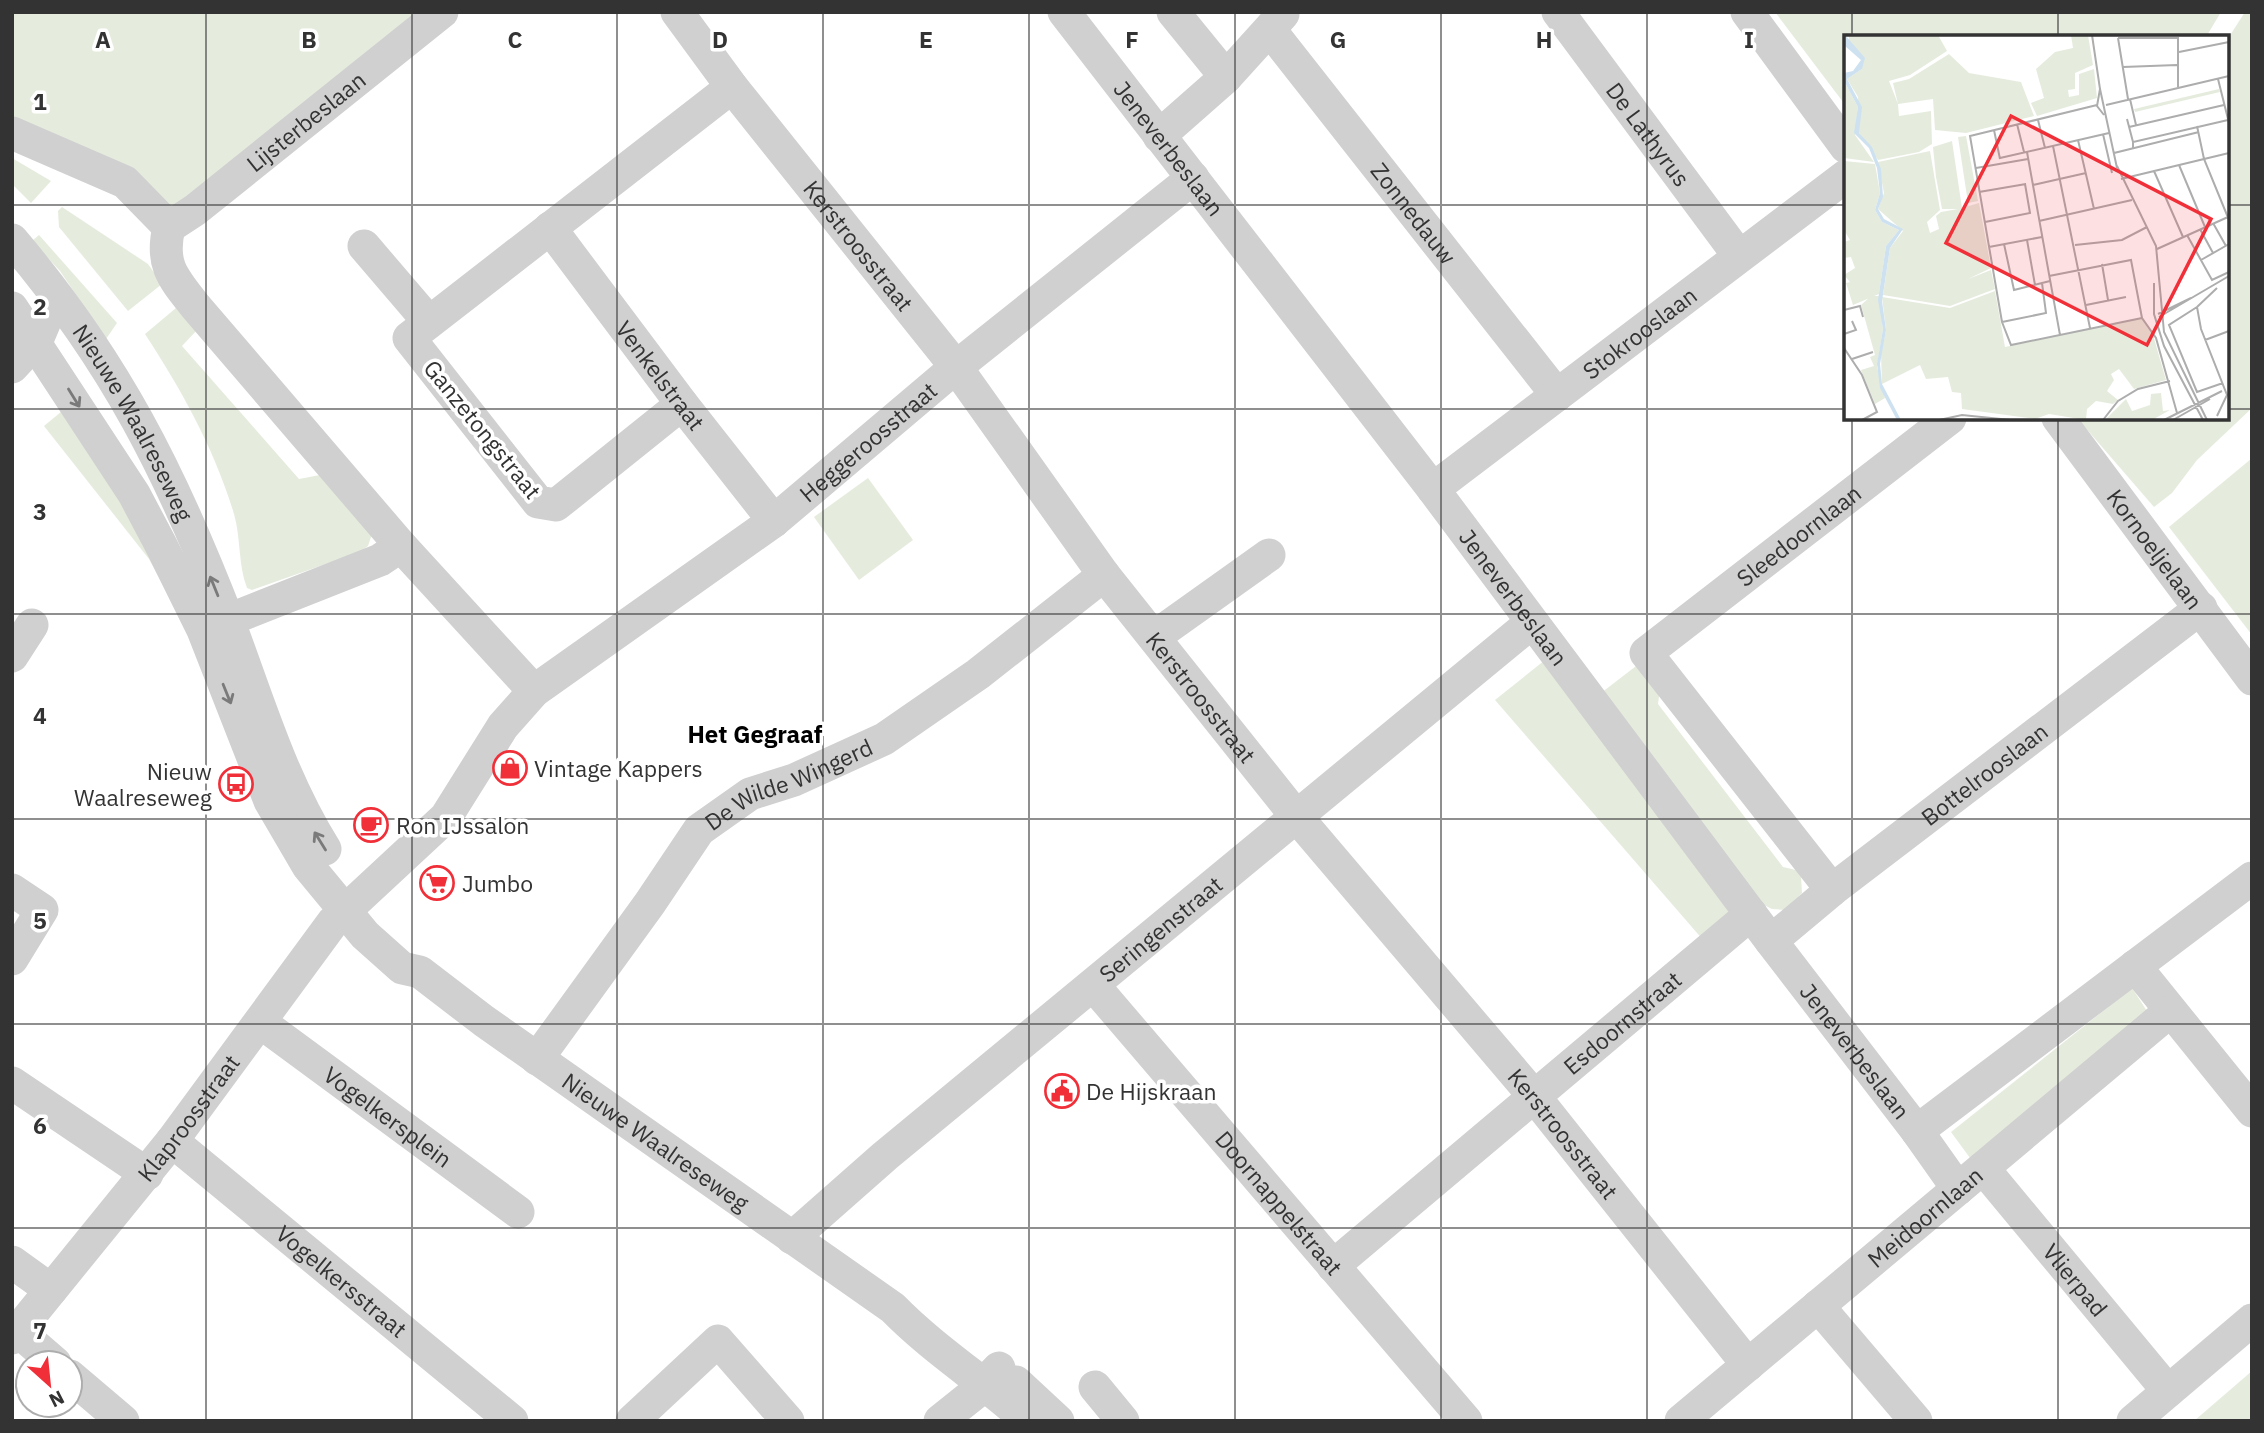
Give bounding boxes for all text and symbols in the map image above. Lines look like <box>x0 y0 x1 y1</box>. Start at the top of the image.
text: A <box>95 24 111 54</box>
text: B <box>301 24 317 54</box>
text: C <box>508 24 523 54</box>
text: D <box>712 24 728 54</box>
text: E <box>919 24 933 54</box>
text: F <box>1125 24 1139 54</box>
text: G <box>1330 24 1346 54</box>
text: H <box>1536 24 1552 54</box>
text: I <box>1744 24 1754 54</box>
inset map <box>1844 35 2229 420</box>
street label: Lijsterbeslaan <box>240 64 371 178</box>
street label: Jeneverbeslaan <box>1107 74 1231 222</box>
street label: De Lathyrus <box>1600 76 1697 192</box>
text: 1 <box>33 86 47 116</box>
street label: Zonnedauw <box>1365 156 1463 270</box>
street label: Kerstroosstraat <box>797 174 920 317</box>
street label: Stokrooslaan <box>1576 280 1703 385</box>
text: 2 <box>33 291 47 321</box>
street label: Venkelstraat <box>609 314 712 436</box>
street label: Nieuwe Waalreseweg <box>66 318 200 526</box>
street label: Ganzetongstraat <box>418 353 548 505</box>
street label: Heggeroosstraat <box>793 375 943 508</box>
one-way arrow <box>67 387 81 407</box>
street label: Sleedoornlaan <box>1730 478 1867 593</box>
street label: Kornoeljelaan <box>2101 483 2210 615</box>
text: 3 <box>33 496 47 526</box>
street label: Jeneverbeslaan <box>1453 523 1575 671</box>
one-way arrow <box>207 576 220 597</box>
street label: Kerstroosstraat <box>1140 625 1263 769</box>
one-way arrow <box>222 682 235 704</box>
text: 4 <box>33 700 47 730</box>
street label: Bottelrooslaan <box>1915 716 2054 832</box>
district label: Het Gegraaf <box>687 718 823 750</box>
street label: De Wilde Wingerd <box>698 731 877 837</box>
shop icon: Vintage Kappers <box>491 749 529 787</box>
place label: Vintage Kappers <box>534 753 703 783</box>
place label: Nieuw Waalreseweg <box>74 756 212 812</box>
bus stop icon: Nieuw Waalreseweg <box>217 765 255 803</box>
cafe icon: Ron IJssalon <box>352 806 390 844</box>
place label: Ron IJssalon <box>396 810 529 840</box>
one-way arrow <box>312 831 326 851</box>
supermarket icon: Jumbo <box>418 864 456 902</box>
place label: Jumbo <box>462 868 533 898</box>
street label: Seringenstraat <box>1093 869 1228 988</box>
text: 5 <box>33 905 47 935</box>
street label: Esdoornstraat <box>1557 964 1687 1081</box>
street label: Jeneverbeslaan <box>1794 977 1917 1125</box>
street label: Klaproosstraat <box>130 1048 246 1187</box>
street label: Vogelkersplein <box>318 1059 458 1174</box>
street label: Kerstroosstraat <box>1502 1062 1625 1205</box>
street label: Nieuwe Waalreseweg <box>557 1066 755 1218</box>
public building icon: De Hijskraan <box>1043 1072 1081 1110</box>
place label: De Hijskraan <box>1086 1076 1217 1106</box>
text: 6 <box>33 1110 47 1140</box>
street label: Doornappelstraat <box>1209 1124 1349 1281</box>
street label: Meidoornlaan <box>1861 1160 1989 1274</box>
street label: Vogelkersstraat <box>270 1218 414 1344</box>
street label: Vlierpad <box>2037 1237 2115 1322</box>
text: 7 <box>33 1315 47 1345</box>
north arrow <box>14 1349 84 1419</box>
text: N <box>45 1385 68 1413</box>

